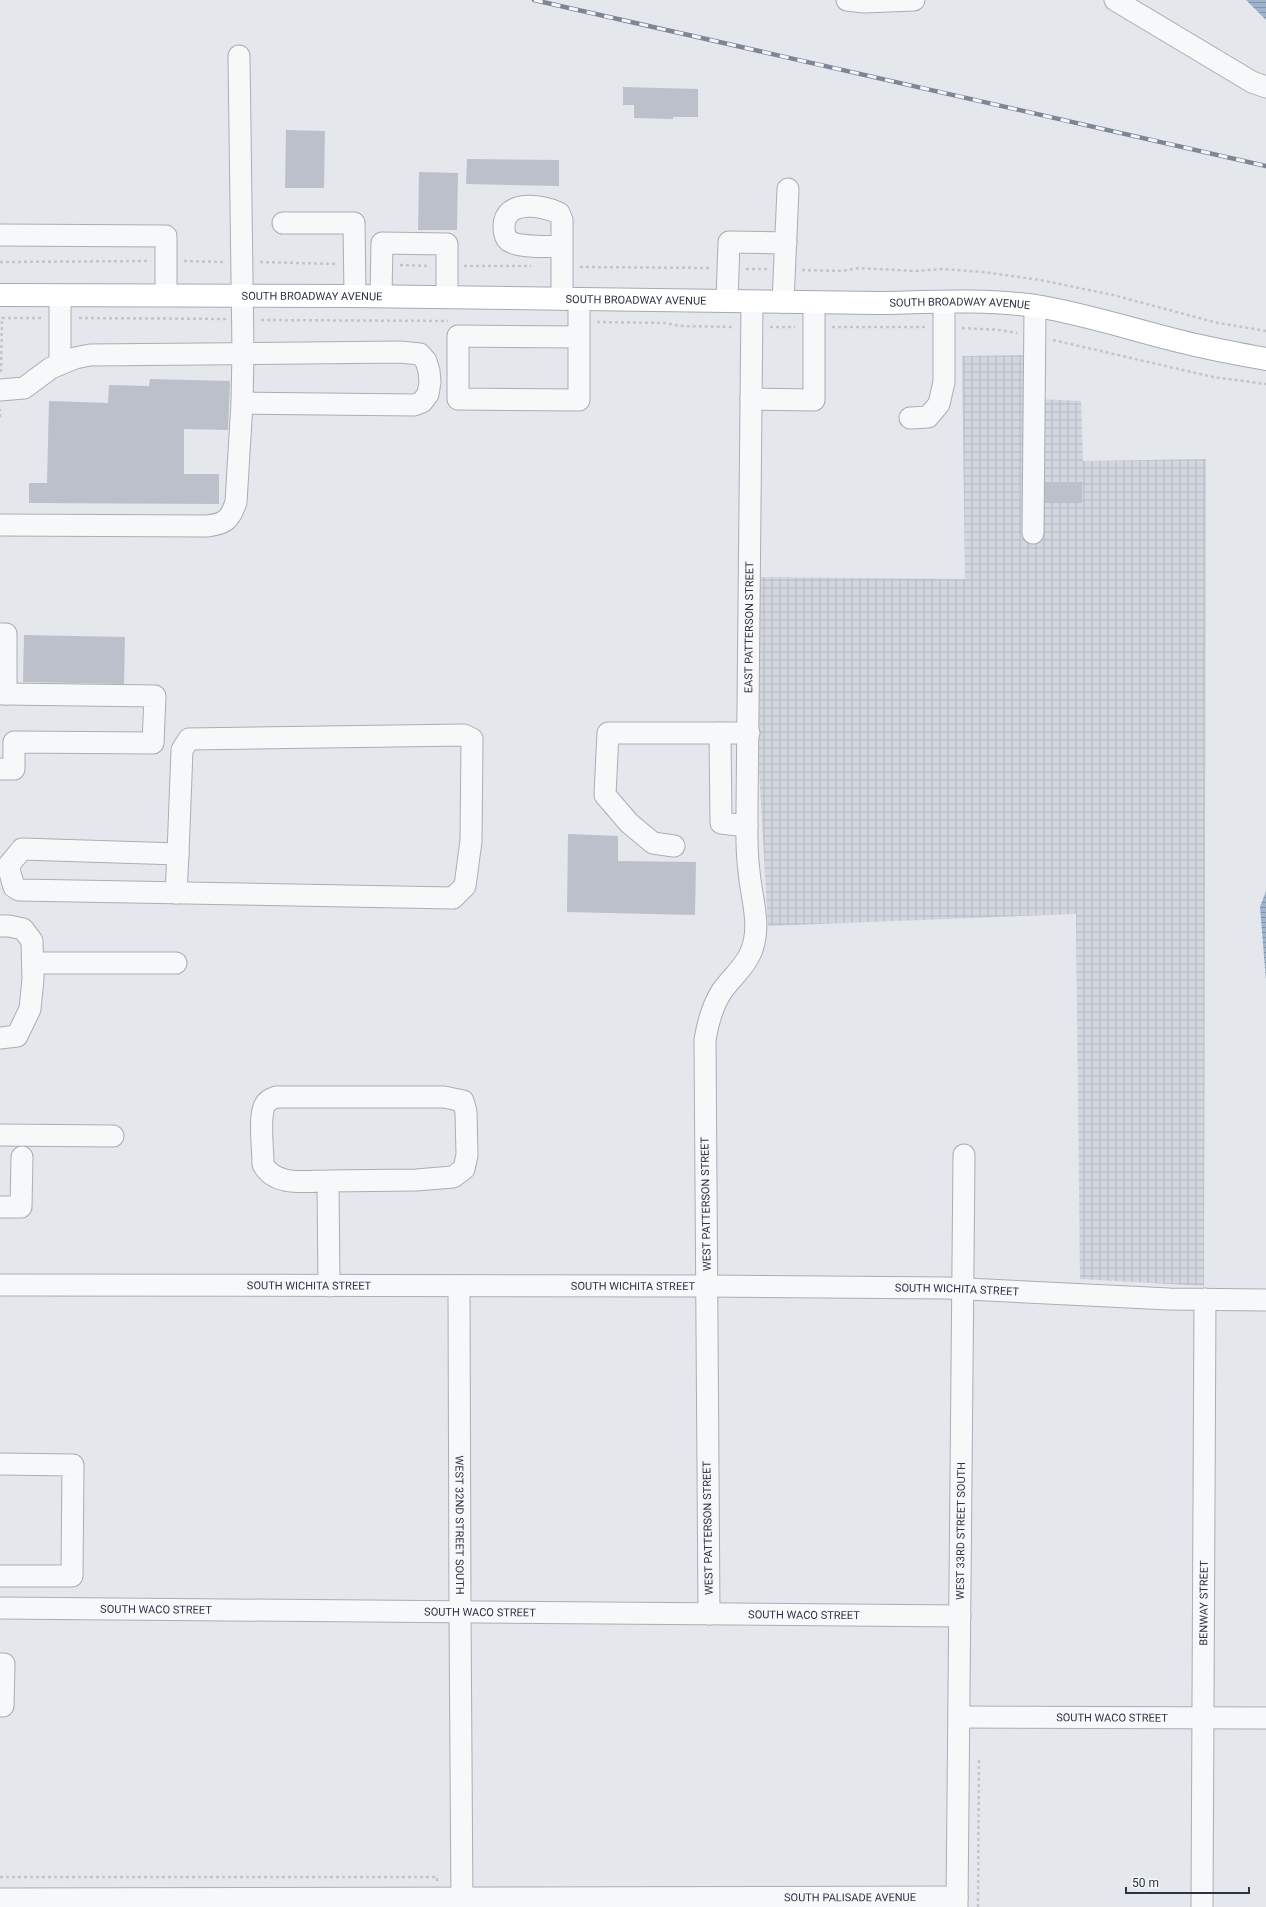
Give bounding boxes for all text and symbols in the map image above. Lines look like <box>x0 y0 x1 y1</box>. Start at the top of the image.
street label: SOUTH BROADWAY AVENUE <box>242 289 382 303</box>
street label: SOUTH BROADWAY AVENUE <box>566 292 706 307</box>
street label: SOUTH BROADWAY AVENUE <box>889 295 1031 312</box>
street label: EAST PATTERSON STREET <box>742 561 756 693</box>
street label: WEST PATTERSON STREET <box>698 1136 714 1271</box>
street label: SOUTH WICHITA STREET <box>247 1279 372 1292</box>
street label: SOUTH WICHITA STREET <box>571 1279 696 1292</box>
street label: SOUTH WICHITA STREET <box>895 1281 1020 1298</box>
street label: WEST 32ND STREET SOUTH <box>453 1455 466 1595</box>
street label: WEST PATTERSON STREET <box>700 1460 716 1595</box>
street label: WEST 33RD STREET SOUTH <box>953 1462 968 1600</box>
street label: BENWAY STREET <box>1197 1560 1210 1646</box>
street label: SOUTH WACO STREET <box>100 1602 212 1616</box>
street label: SOUTH WACO STREET <box>424 1605 536 1619</box>
street label: SOUTH WACO STREET <box>748 1608 860 1622</box>
street label: SOUTH WACO STREET <box>1056 1711 1168 1724</box>
scale bar <box>1126 1869 1249 1895</box>
text: 50 m <box>1132 1876 1159 1890</box>
street label: SOUTH PALISADE AVENUE <box>784 1891 916 1904</box>

